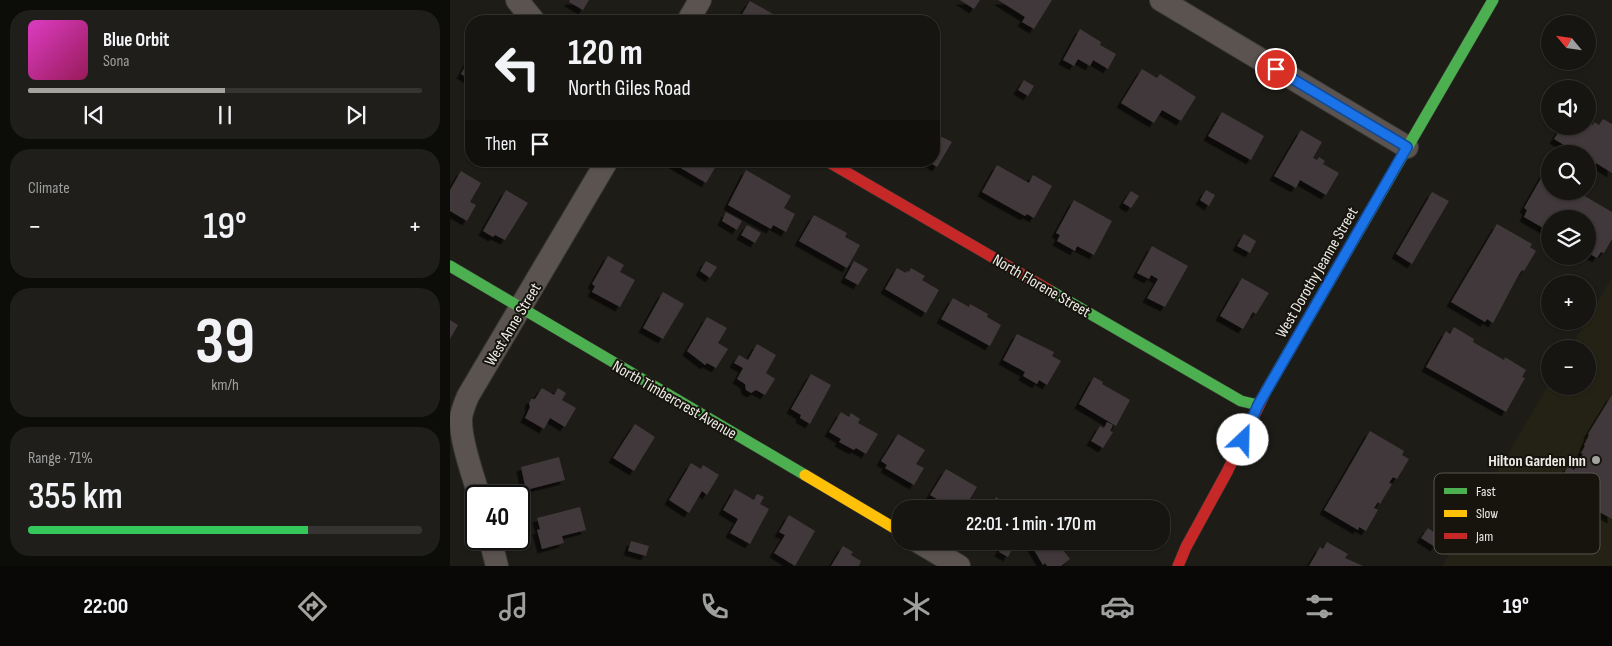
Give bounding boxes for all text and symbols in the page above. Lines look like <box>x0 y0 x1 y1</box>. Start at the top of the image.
north arrow <box>1541 15 1596 70</box>
map controls <box>1541 15 1596 395</box>
text: Blue Orbit <box>103 29 169 52</box>
text: 120 m <box>568 32 643 75</box>
icon: left <box>485 35 550 100</box>
pin <box>1255 48 1297 90</box>
text: Sona <box>103 52 130 71</box>
icon: arrive <box>1262 55 1290 83</box>
text: North Giles Road <box>568 75 691 102</box>
button: sound <box>1541 80 1596 135</box>
icon: previous <box>80 101 108 129</box>
icon: pause <box>211 101 239 129</box>
icon: next <box>342 101 370 129</box>
icon: arrive <box>526 130 554 158</box>
text: Then <box>485 133 516 156</box>
button: search <box>1541 145 1596 200</box>
text: Climate <box>28 179 70 198</box>
text: 19° <box>203 204 247 249</box>
street label: West Dorothy Jeanne Street <box>1272 204 1363 342</box>
text: − <box>28 210 42 243</box>
text: + <box>408 210 422 243</box>
button: layers <box>1541 210 1596 265</box>
street label: North Florene Street <box>989 251 1094 322</box>
button: + <box>1541 275 1596 330</box>
street label: West Anne Street <box>481 280 546 370</box>
text: 39 <box>195 304 255 382</box>
button: − <box>1541 340 1596 395</box>
street label: North Timbercrest Avenue <box>609 357 740 444</box>
text: km/h <box>211 376 239 395</box>
position arrow <box>1216 413 1268 465</box>
text: Range · 71% <box>28 449 93 468</box>
place label: Hilton Garden Inn <box>1488 452 1586 471</box>
marker: Hilton Garden Inn <box>1590 454 1602 466</box>
legend <box>1434 473 1600 554</box>
text: 355 km <box>28 474 123 519</box>
text: Fast <box>1476 483 1496 500</box>
speed limit sign: 40 <box>465 485 530 550</box>
text: Slow <box>1476 505 1498 522</box>
text: 22:01 · 1 min · 170 m <box>966 513 1096 536</box>
text: Jam <box>1475 528 1493 545</box>
icon: directions <box>295 589 330 624</box>
icon: music <box>496 589 531 624</box>
icon: phone <box>697 589 732 624</box>
icon: climate <box>899 589 934 624</box>
icon: car <box>1100 589 1135 624</box>
icon: filters <box>1302 589 1337 624</box>
text: 22:00 <box>83 593 128 620</box>
text: 19° <box>1503 593 1529 620</box>

